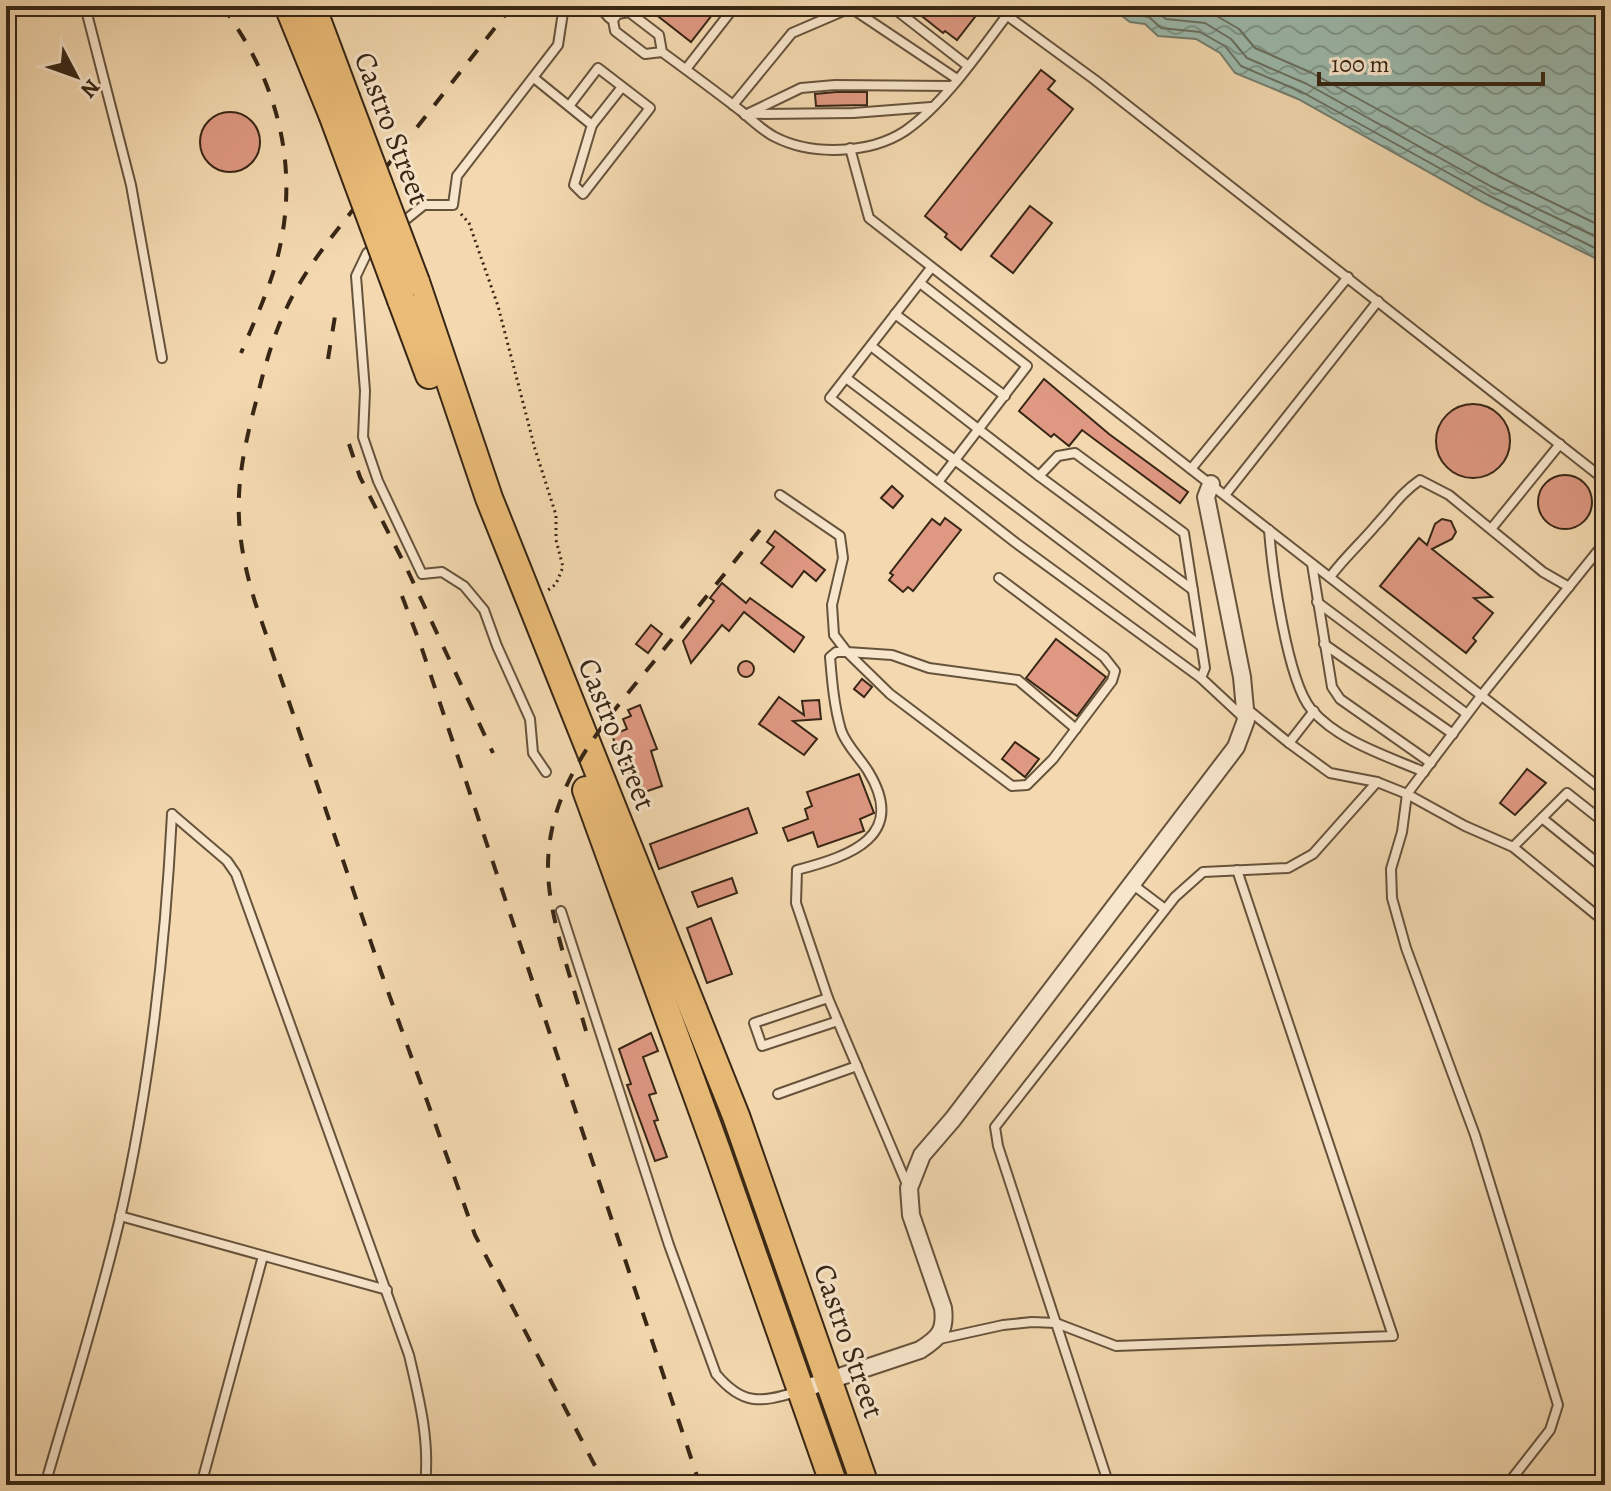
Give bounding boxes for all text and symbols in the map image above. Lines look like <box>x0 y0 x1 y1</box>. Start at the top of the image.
north arrow <box>36 36 116 116</box>
scale bar <box>1319 36 1543 86</box>
street label: Castro Street <box>345 46 439 210</box>
text: 100 m <box>1331 48 1390 80</box>
text: N <box>74 73 107 104</box>
street label: Castro Street <box>568 652 666 816</box>
street label: Castro Street <box>804 1259 894 1424</box>

